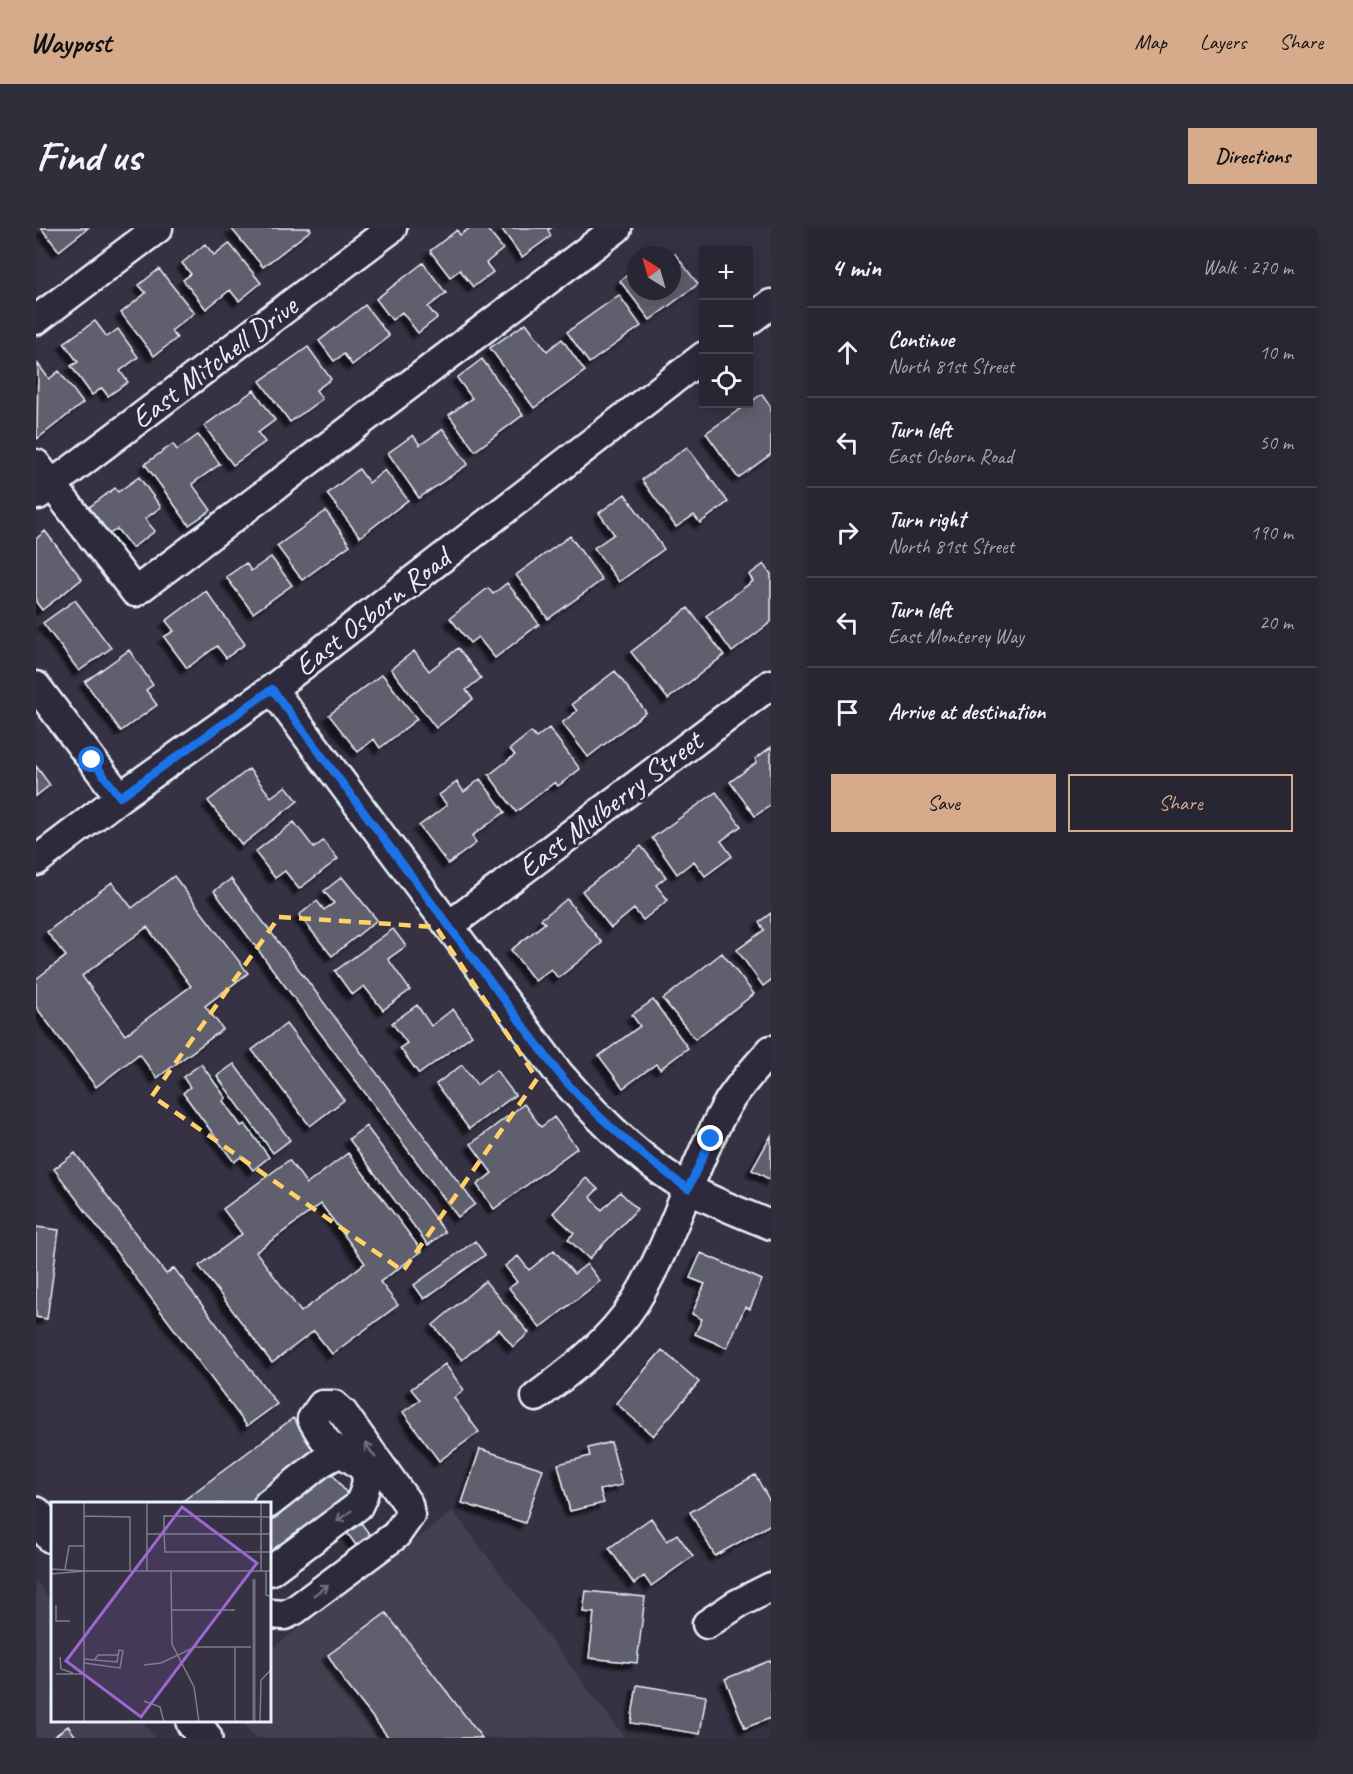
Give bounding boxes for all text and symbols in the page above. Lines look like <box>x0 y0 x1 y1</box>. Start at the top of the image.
text: Waypost <box>30 25 111 60</box>
text: Map <box>1134 29 1167 55</box>
text: Layers <box>1200 29 1246 55</box>
text: Share <box>1279 29 1323 55</box>
button: Directions <box>1188 128 1317 184</box>
text: Find us <box>36 130 141 183</box>
north arrow <box>627 246 681 300</box>
map controls <box>699 246 753 408</box>
button: + <box>699 246 753 300</box>
text: 4 min <box>831 251 881 284</box>
text: Walk · 270 m <box>1203 255 1293 280</box>
street label: East Mitchell Drive <box>123 286 306 437</box>
button: − <box>699 300 753 354</box>
text: Continue <box>888 326 954 354</box>
icon: ahead <box>831 336 864 369</box>
text: 10 m <box>1259 340 1293 365</box>
button: locate <box>699 354 753 408</box>
text: North 81st Street <box>888 354 1014 379</box>
text: Turn left <box>888 416 952 444</box>
icon: left <box>831 426 864 459</box>
text: 50 m <box>1259 430 1293 455</box>
text: East Osborn Road <box>888 444 1013 469</box>
text: Turn right <box>888 506 965 534</box>
icon: right <box>831 516 864 549</box>
text: 190 m <box>1250 520 1293 545</box>
text: North 81st Street <box>888 534 1014 559</box>
street label: East Osborn Road <box>287 537 461 685</box>
text: Turn left <box>888 596 952 624</box>
icon: left <box>831 606 864 639</box>
text: 20 m <box>1259 610 1293 635</box>
text: East Monterey Way <box>888 624 1024 649</box>
icon: arrive <box>831 696 864 729</box>
text: Arrive at destination <box>888 698 1045 726</box>
street label: East Mulberry Street <box>510 721 712 886</box>
route start <box>78 746 104 772</box>
button: Save <box>831 774 1056 832</box>
button: Share <box>1068 774 1293 832</box>
route end <box>697 1125 723 1151</box>
one-way arrow <box>364 1443 376 1459</box>
inset map <box>51 1502 272 1723</box>
one-way arrow <box>337 1510 353 1522</box>
one-way arrow <box>312 1584 328 1597</box>

